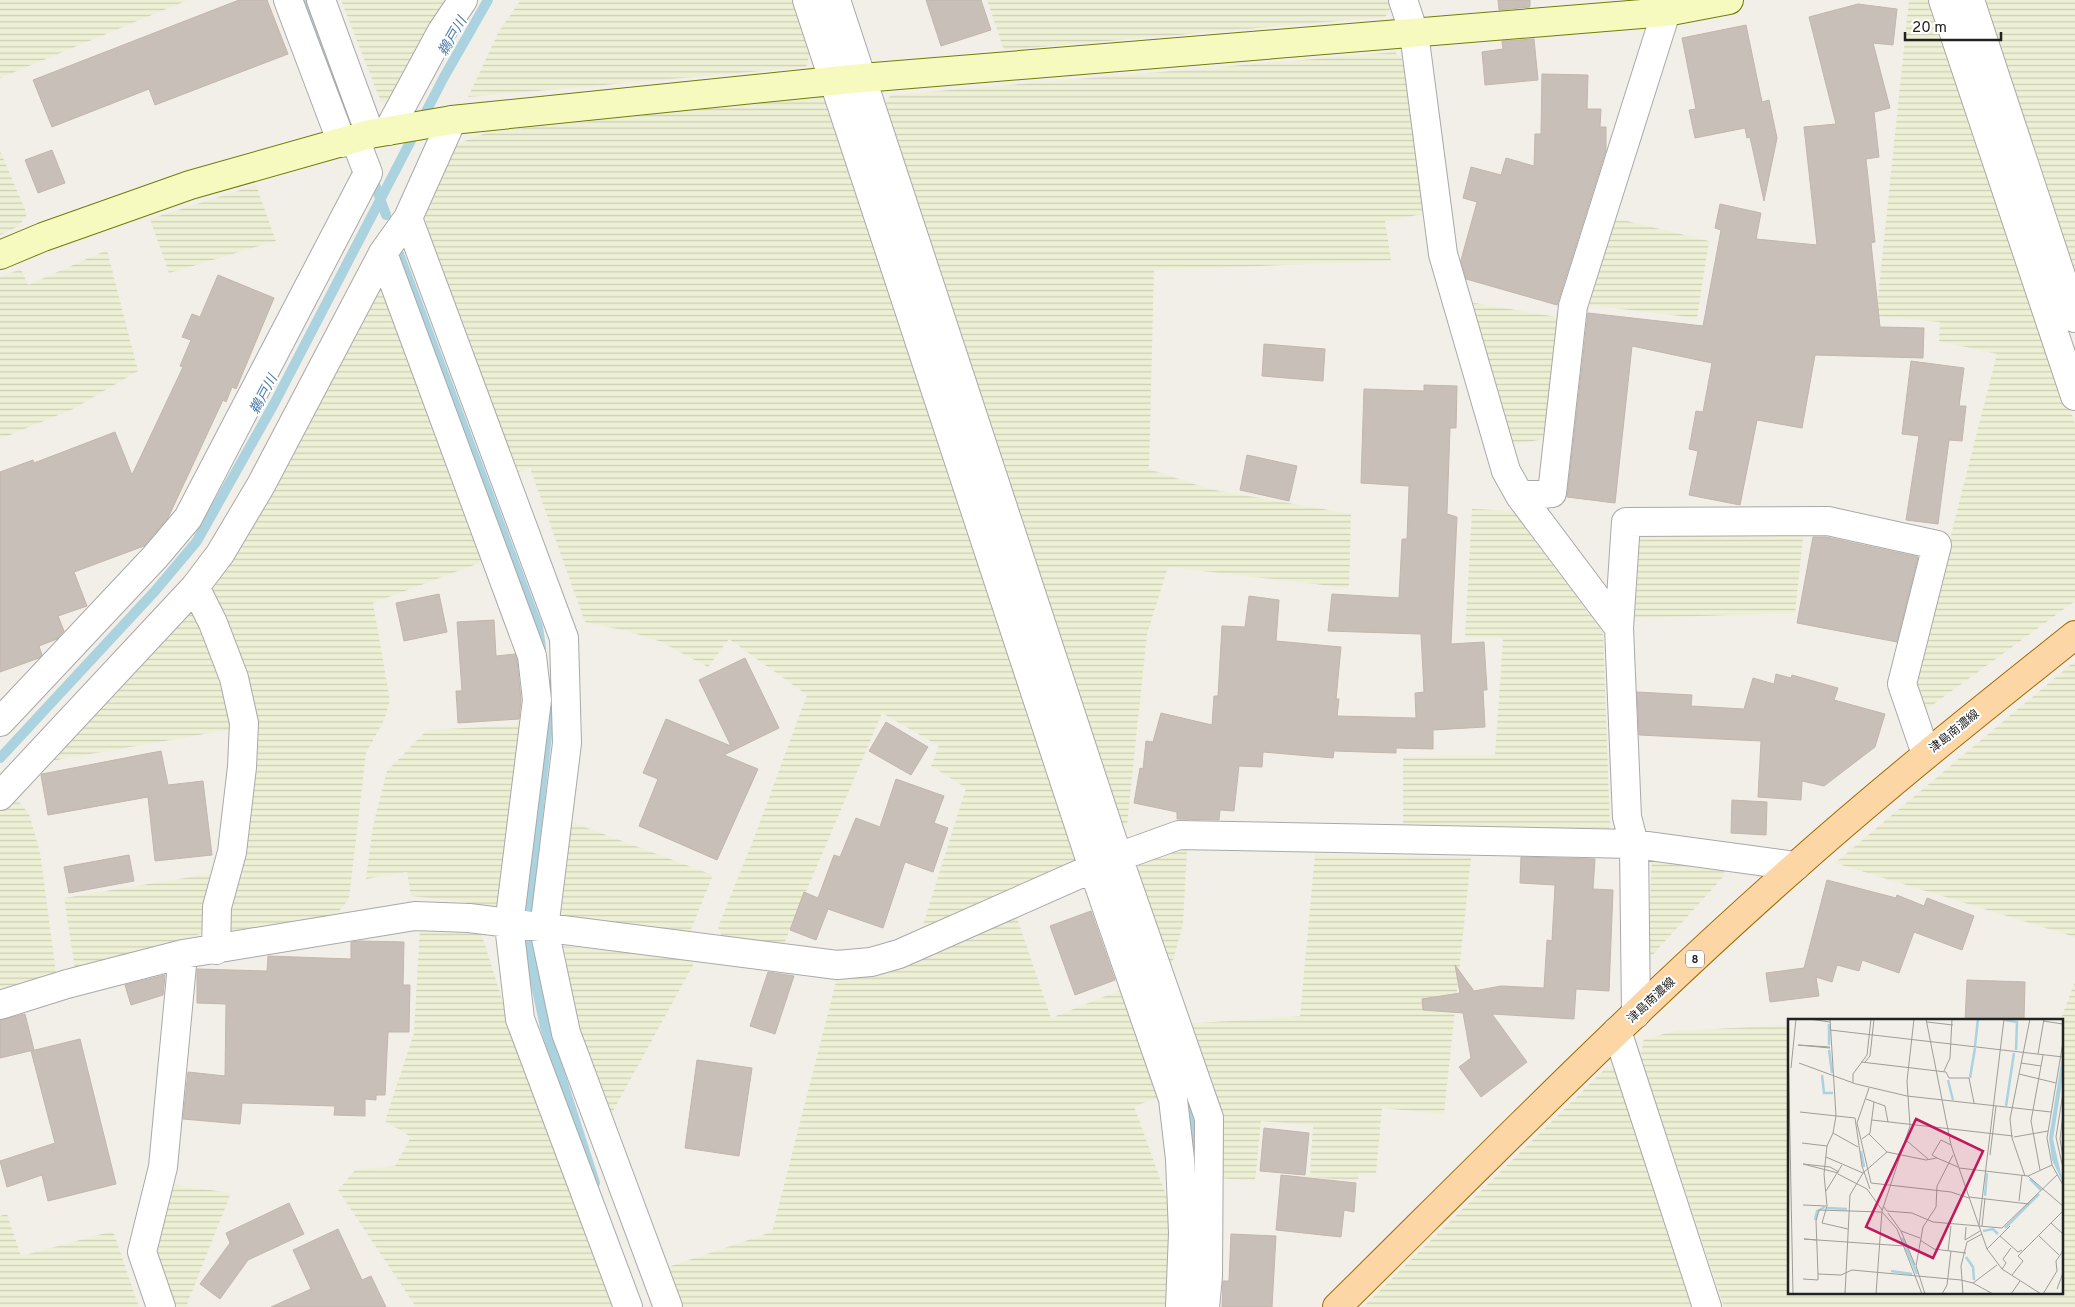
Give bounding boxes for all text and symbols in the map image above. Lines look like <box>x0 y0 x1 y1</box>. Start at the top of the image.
scale bar <box>1905 10 2001 42</box>
water label: 鵜戸川 <box>435 13 472 59</box>
text: 20 m <box>1912 19 1947 38</box>
water label: 鵜戸川 <box>247 370 283 417</box>
street label: 津島南濃線 <box>1926 707 1983 757</box>
road number: 8 <box>1686 951 1704 968</box>
street label: 津島南濃線 <box>1624 974 1679 1027</box>
inset map <box>1788 1019 2062 1294</box>

